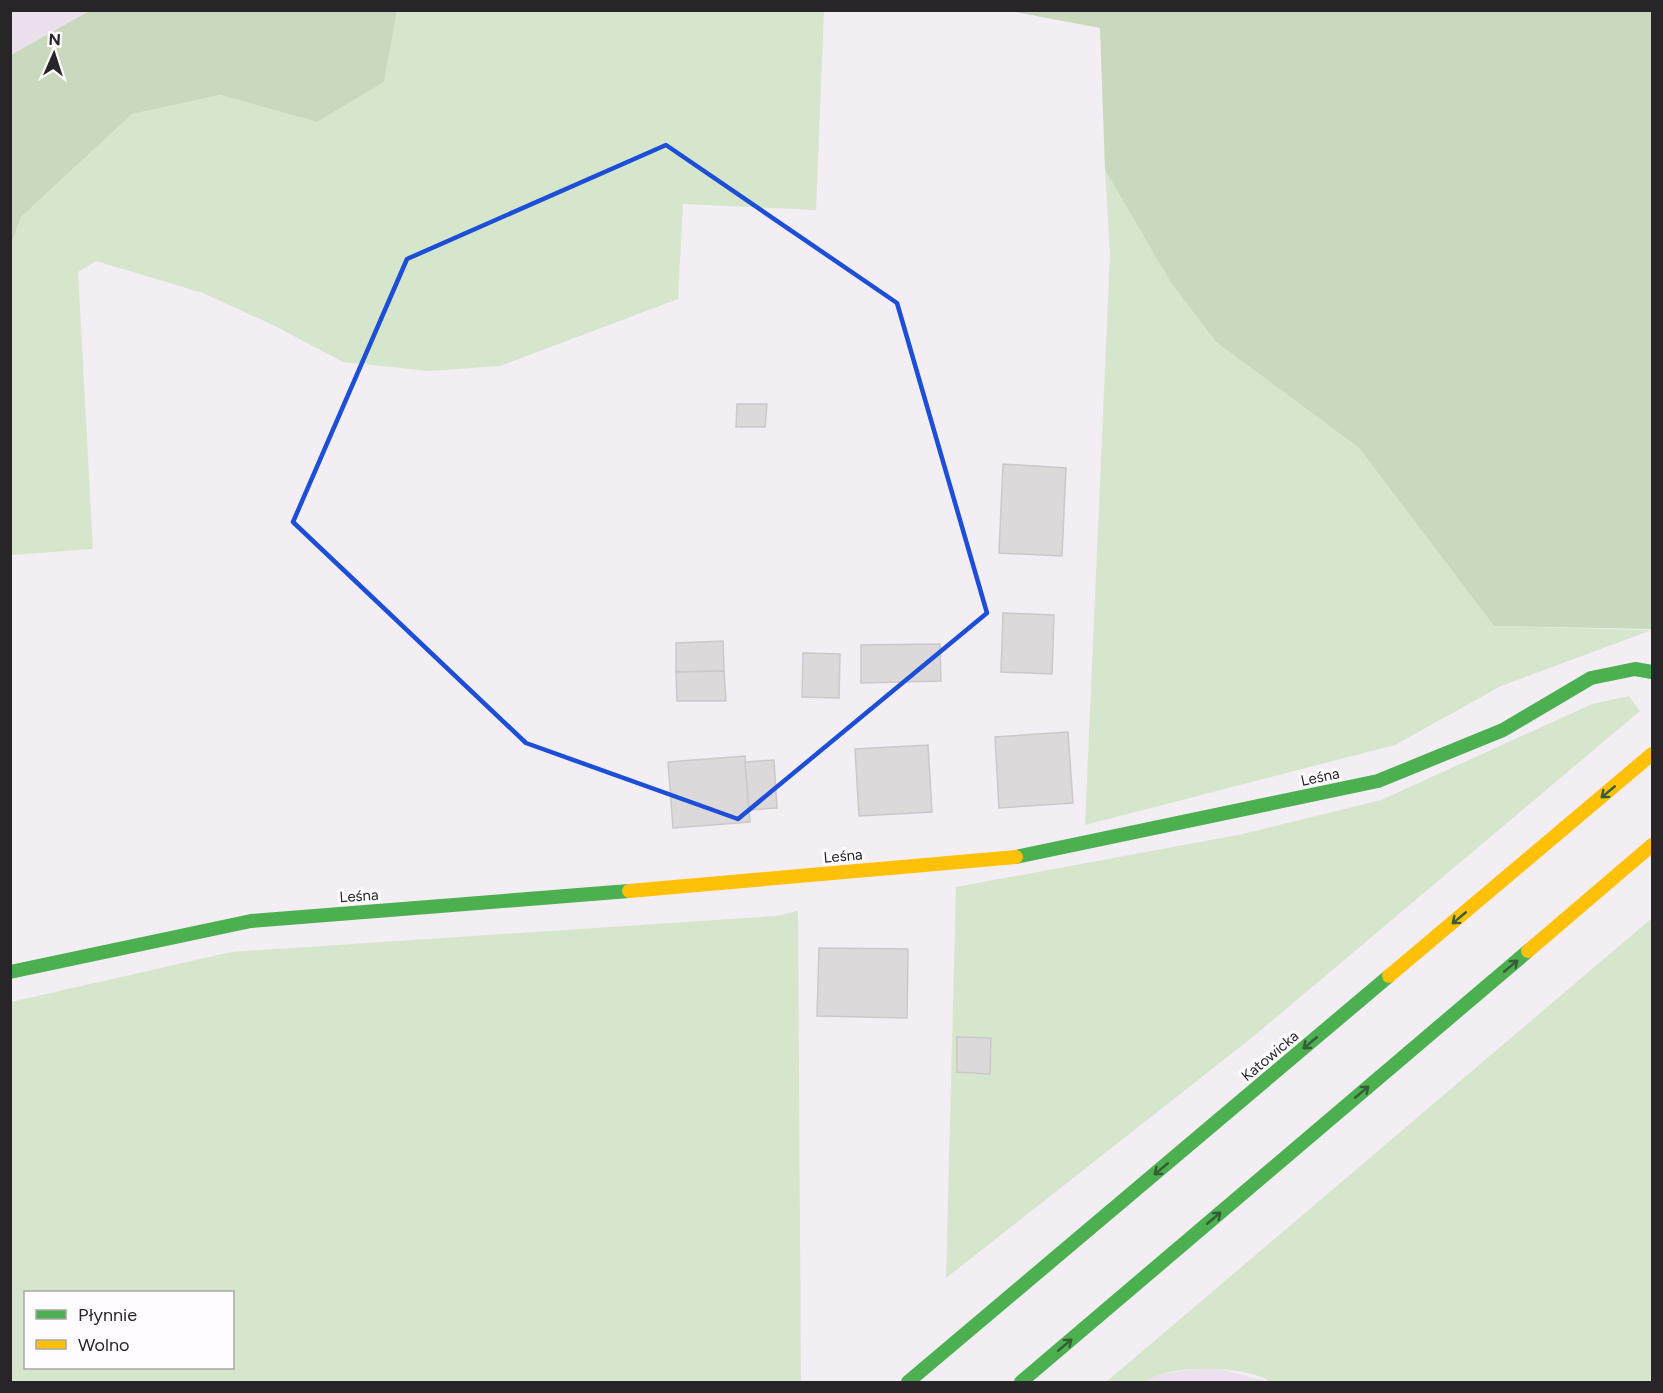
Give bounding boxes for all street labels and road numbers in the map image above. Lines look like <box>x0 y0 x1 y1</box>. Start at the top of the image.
street label: Leśna <box>1299 764 1341 790</box>
street label: Leśna <box>823 845 863 867</box>
street label: Leśna <box>339 886 379 906</box>
street label: Katowicka <box>1238 1027 1302 1085</box>

